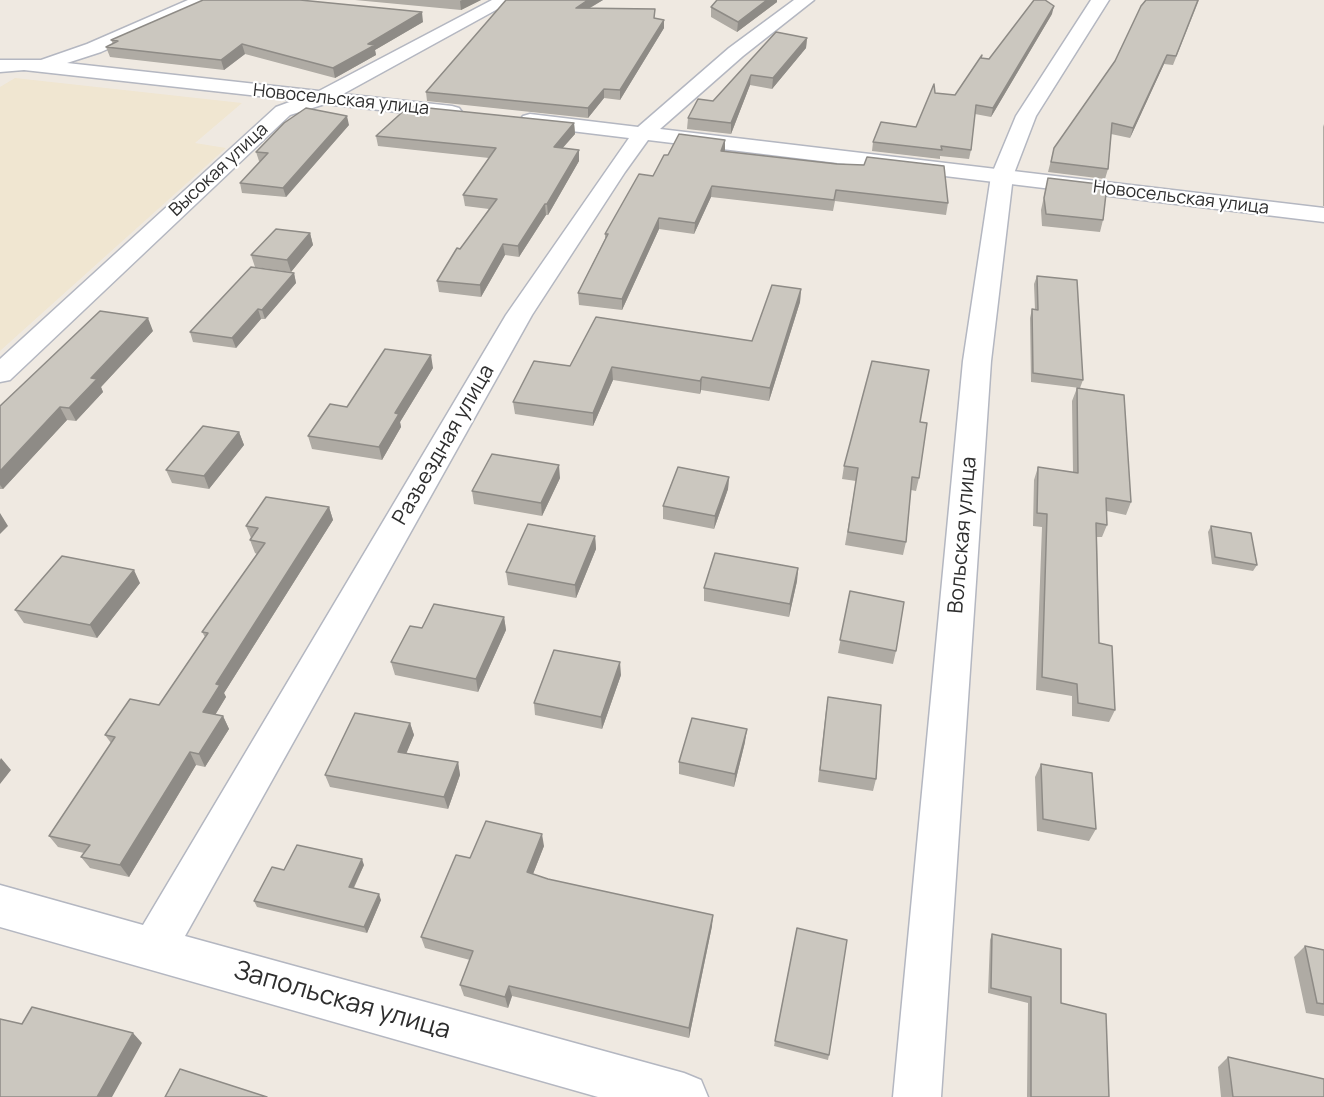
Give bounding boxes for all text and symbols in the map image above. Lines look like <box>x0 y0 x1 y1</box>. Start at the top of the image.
street label: Новосельская улица <box>252 80 430 120</box>
street label: Высокая улица <box>165 119 273 221</box>
street label: Новосельская улица <box>1092 176 1270 220</box>
street label: Разъездная улица <box>388 360 500 530</box>
street label: Вольская улица <box>944 455 982 615</box>
street label: Запольская улица <box>230 955 454 1047</box>

